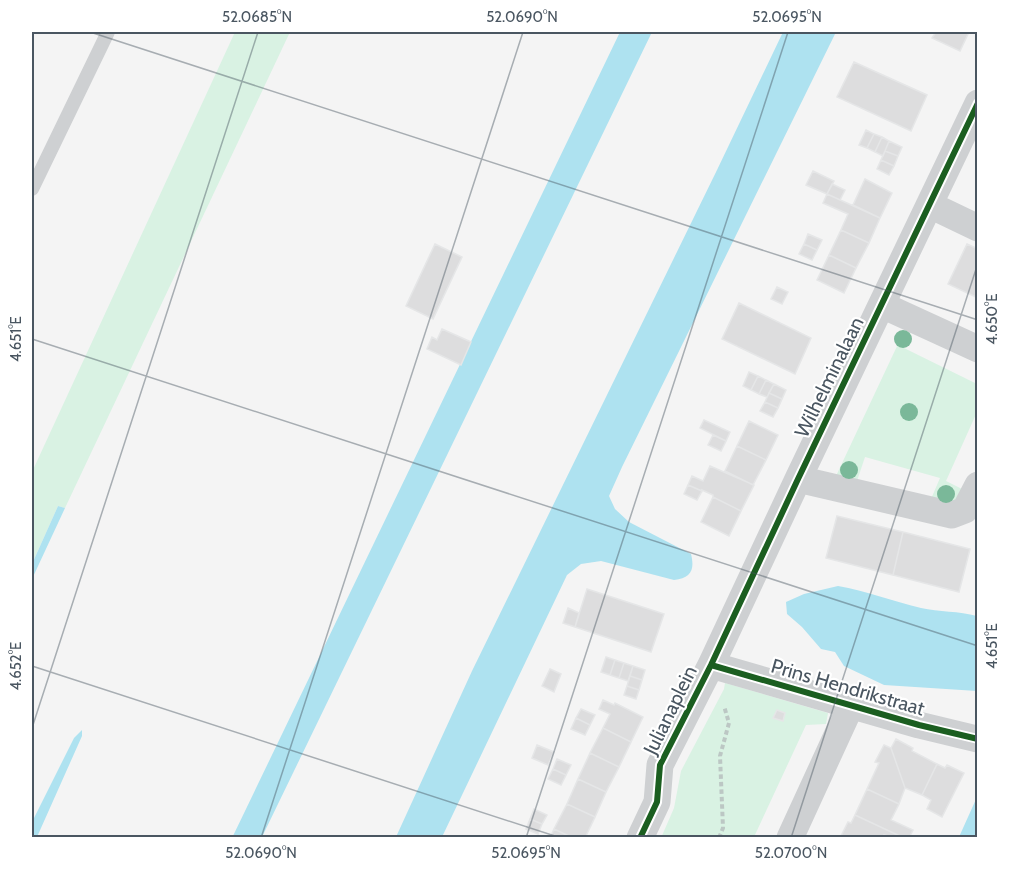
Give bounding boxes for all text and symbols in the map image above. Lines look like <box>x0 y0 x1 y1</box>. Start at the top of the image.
text: 52.0685°N <box>222 8 292 26</box>
text: 52.0690°N <box>486 8 558 26</box>
text: 52.0695°N <box>752 8 822 26</box>
text: 4.650°E <box>983 293 1001 345</box>
street label: Wilhelminalaan <box>789 313 869 441</box>
text: 4.651°E <box>7 316 25 362</box>
text: 4.651°E <box>983 623 1001 669</box>
text: 4.652°E <box>7 642 25 690</box>
street label: Prins Hendrikstraat <box>768 654 928 720</box>
street label: Julianaplein <box>638 662 702 759</box>
text: 52.0690°N <box>225 844 297 862</box>
text: 52.0695°N <box>491 844 561 862</box>
text: 52.0700°N <box>755 844 827 862</box>

